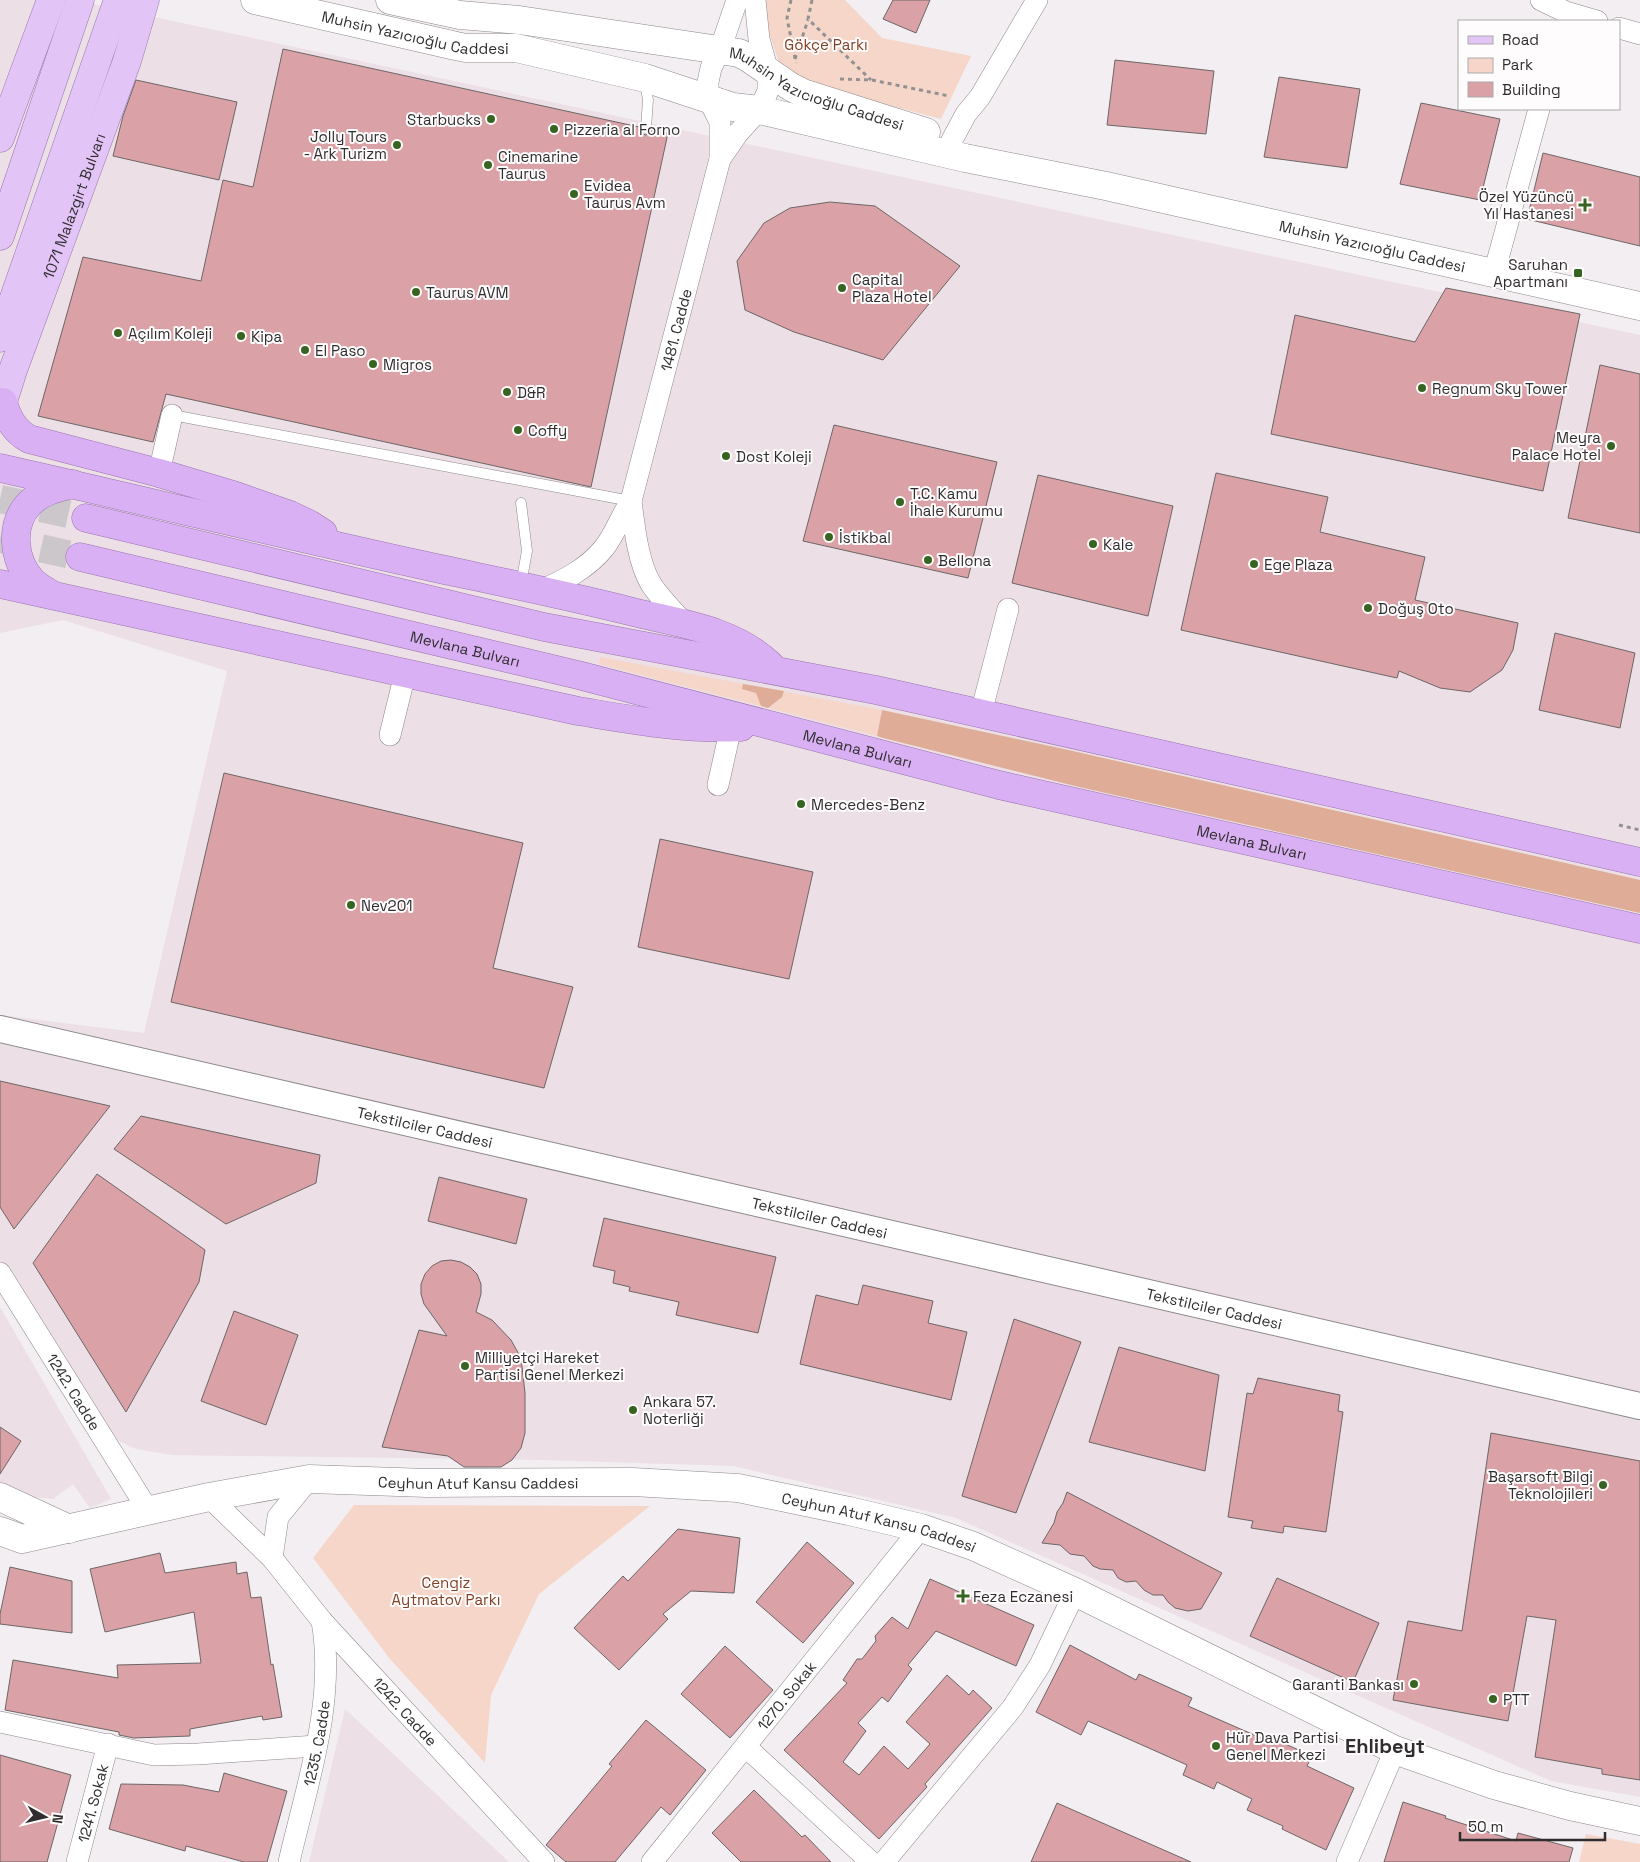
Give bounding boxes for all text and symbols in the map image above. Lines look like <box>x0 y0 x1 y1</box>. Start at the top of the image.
street label: Muhsin Yazıcıoğlu Caddesi <box>320 6 509 58</box>
legend <box>1458 20 1620 110</box>
text: Road <box>1502 30 1539 49</box>
park label: Gökçe Parkı <box>784 35 868 54</box>
street label: Muhsin Yazıcıoğlu Caddesi <box>728 42 906 134</box>
text: Park <box>1502 55 1533 74</box>
text: Building <box>1502 80 1561 99</box>
place label: Starbucks <box>407 110 481 129</box>
marker: Starbucks <box>485 113 497 125</box>
place label: Pizzeria al Forno <box>564 120 680 139</box>
marker: Pizzeria al Forno <box>548 123 560 135</box>
place label: Jolly Tours - Ark Turizm <box>303 127 387 163</box>
street label: 1071 Malazgirt Bulvarı <box>38 130 109 281</box>
marker: Jolly Tours - Ark Turizm <box>391 139 403 151</box>
place label: Cinemarine Taurus <box>498 147 578 183</box>
marker: Cinemarine Taurus <box>482 159 494 171</box>
place label: Evidea Taurus Avm <box>584 176 666 212</box>
place label: Özel Yüzüncü Yıl Hastanesi <box>1479 187 1574 223</box>
marker: Evidea Taurus Avm <box>568 188 580 200</box>
marker: Özel Yüzüncü Yıl Hastanesi <box>1578 198 1592 212</box>
street label: Muhsin Yazıcıoğlu Caddesi <box>1278 216 1467 276</box>
place label: Saruhan Apartmanı <box>1493 255 1568 291</box>
marker: Saruhan Apartmanı <box>1572 267 1584 279</box>
place label: Capital Plaza Hotel <box>852 270 932 306</box>
marker: Capital Plaza Hotel <box>836 282 848 294</box>
place label: Taurus AVM <box>426 283 508 302</box>
marker: Taurus AVM <box>410 286 422 298</box>
street label: 1481. Cadde <box>656 286 695 373</box>
place label: Açılım Koleji <box>128 324 212 343</box>
marker: Açılım Koleji <box>112 327 124 339</box>
place label: Kipa <box>251 327 282 346</box>
marker: Kipa <box>235 330 247 342</box>
place label: El Paso <box>315 341 366 360</box>
marker: El Paso <box>299 344 311 356</box>
place label: Migros <box>383 355 432 374</box>
marker: Migros <box>367 358 379 370</box>
place label: Regnum Sky Tower <box>1432 379 1568 398</box>
marker: Regnum Sky Tower <box>1416 382 1428 394</box>
place label: D&R <box>517 383 545 402</box>
marker: D&R <box>501 386 513 398</box>
place label: Coffy <box>528 421 567 440</box>
marker: Coffy <box>512 424 524 436</box>
place label: Meyra Palace Hotel <box>1512 428 1601 464</box>
marker: Meyra Palace Hotel <box>1605 440 1617 452</box>
place label: Dost Koleji <box>736 447 812 466</box>
marker: Dost Koleji <box>720 450 732 462</box>
place label: T.C. Kamu İhale Kurumu <box>910 484 1003 520</box>
marker: T.C. Kamu İhale Kurumu <box>894 496 906 508</box>
place label: İstikbal <box>839 528 891 547</box>
marker: İstikbal <box>823 531 835 543</box>
place label: Kale <box>1103 535 1133 554</box>
marker: Kale <box>1087 538 1099 550</box>
place label: Bellona <box>938 551 992 570</box>
marker: Bellona <box>922 554 934 566</box>
place label: Ege Plaza <box>1264 555 1333 574</box>
marker: Ege Plaza <box>1248 558 1260 570</box>
place label: Doğuş Oto <box>1378 599 1454 618</box>
marker: Doğuş Oto <box>1362 602 1374 614</box>
street label: Mevlana Bulvarı <box>408 626 522 670</box>
street label: Mevlana Bulvarı <box>801 725 915 772</box>
place label: Mercedes-Benz <box>811 795 925 814</box>
marker: Mercedes-Benz <box>795 798 807 810</box>
street label: Mevlana Bulvarı <box>1195 820 1309 863</box>
place label: Nev201 <box>361 896 413 915</box>
marker: Nev201 <box>345 899 357 911</box>
street label: Tekstilciler Caddesi <box>355 1102 495 1151</box>
street label: Tekstilciler Caddesi <box>750 1193 889 1242</box>
street label: Tekstilciler Caddesi <box>1145 1283 1284 1333</box>
place label: Milliyetçi Hareket Partisi Genel Merkezi <box>475 1348 624 1384</box>
street label: 1242. Cadde <box>43 1350 105 1434</box>
marker: Milliyetçi Hareket Partisi Genel Merkezi <box>459 1360 471 1372</box>
place label: Ankara 57. Noterliği <box>643 1392 716 1428</box>
marker: Ankara 57. Noterliği <box>627 1404 639 1416</box>
place label: Başarsoft Bilgi Teknolojileri <box>1488 1467 1593 1503</box>
street label: Ceyhun Atuf Kansu Caddesi <box>378 1472 579 1493</box>
marker: Başarsoft Bilgi Teknolojileri <box>1597 1479 1609 1491</box>
street label: Ceyhun Atuf Kansu Caddesi <box>780 1488 980 1556</box>
park label: Cengiz Aytmatov Parkı <box>392 1573 500 1609</box>
place label: Feza Eczanesi <box>973 1587 1073 1606</box>
marker: Feza Eczanesi <box>957 1590 969 1602</box>
street label: 1270. Sokak <box>753 1657 820 1734</box>
street label: 1242. Cadde <box>369 1673 442 1750</box>
place label: Garanti Bankası <box>1292 1675 1404 1694</box>
marker: Garanti Bankası <box>1408 1678 1420 1690</box>
place label: PTT <box>1503 1690 1530 1709</box>
marker: PTT <box>1487 1693 1499 1705</box>
street label: 1235. Cadde <box>299 1699 333 1788</box>
place label: Hür Dava Partisi Genel Merkezi <box>1226 1728 1338 1764</box>
district label: Ehlibeyt <box>1345 1733 1425 1759</box>
marker: Hür Dava Partisi Genel Merkezi <box>1210 1740 1222 1752</box>
street label: 1241. Sokak <box>73 1762 112 1844</box>
north arrow <box>20 1792 70 1842</box>
scale bar <box>1460 1810 1605 1842</box>
text: N <box>48 1813 67 1825</box>
text: 50 m <box>1468 1817 1503 1836</box>

